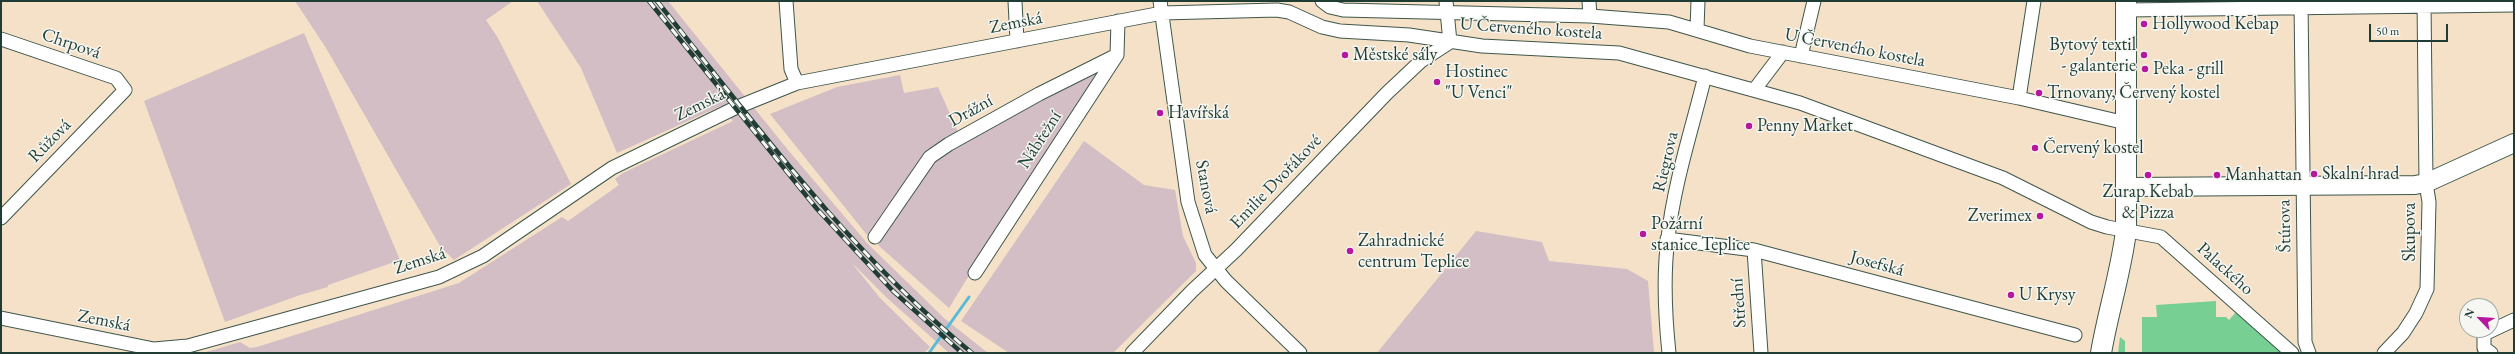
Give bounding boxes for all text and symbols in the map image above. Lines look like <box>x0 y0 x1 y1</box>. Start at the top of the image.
street label: Zemská <box>988 7 1044 39</box>
street label: U Červeného kostela <box>1459 13 1603 45</box>
place label: Hollywood Kebap <box>2152 13 2279 35</box>
scale bar <box>2371 16 2450 42</box>
marker: Hollywood Kebap <box>2139 19 2149 29</box>
text: 50 m <box>2376 23 2399 39</box>
street label: Chrpová <box>39 24 103 64</box>
street label: U Červeného kostela <box>1783 24 1927 72</box>
place label: Bytový textil - galanterie <box>2049 34 2136 76</box>
place label: Městské sály <box>1353 44 1437 66</box>
marker: Městské sály <box>1340 50 1350 60</box>
marker: Bytový textil - galanterie <box>2139 50 2149 60</box>
place label: Peka - grill <box>2153 58 2224 80</box>
place label: Hostinec "U Venci" <box>1445 61 1512 104</box>
marker: Peka - grill <box>2140 64 2150 74</box>
marker: Hostinec "U Venci" <box>1432 77 1442 87</box>
place label: Trnovany, Červený kostel <box>2047 82 2220 104</box>
street label: Zemská <box>671 84 729 126</box>
marker: Trnovany, Červený kostel <box>2034 88 2044 98</box>
street label: Drážní <box>945 90 997 132</box>
place label: Havířská <box>1168 102 1229 124</box>
street label: Nábřežní <box>1013 107 1067 173</box>
marker: Havířská <box>1155 108 1165 118</box>
street label: Růžová <box>24 115 76 167</box>
place label: Penny Market <box>1757 115 1853 137</box>
marker: Penny Market <box>1744 121 1754 131</box>
street label: Emilie Dvořákové <box>1226 130 1326 234</box>
street label: Riegrova <box>1649 130 1683 194</box>
place label: Červený kostel <box>2043 137 2144 159</box>
marker: Červený kostel <box>2030 143 2040 153</box>
street label: Stanová <box>1190 158 1222 216</box>
place label: Skalní hrad <box>2322 163 2399 185</box>
place label: Manhattan <box>2225 164 2302 186</box>
marker: Skalní hrad <box>2309 169 2319 179</box>
marker: Zurap Kebab & Pizza <box>2143 170 2153 180</box>
marker: Manhattan <box>2212 170 2222 180</box>
place label: Zurap Kebab & Pizza <box>2102 181 2194 224</box>
street label: Štúrova <box>2274 199 2296 253</box>
street label: Skupova <box>2399 202 2421 262</box>
place label: Zverimex <box>1968 205 2032 227</box>
marker: Zverimex <box>2035 211 2045 221</box>
place label: Požární stanice Teplice <box>1651 213 1750 256</box>
marker: Požární stanice Teplice <box>1638 229 1648 239</box>
place label: Zahradnické centrum Teplice <box>1358 230 1469 272</box>
street label: Palackého <box>2192 238 2258 300</box>
street label: Zemská <box>391 242 449 280</box>
marker: Zahradnické centrum Teplice <box>1345 246 1355 256</box>
street label: Josefská <box>1848 246 1906 282</box>
street label: Střední <box>1726 277 1752 329</box>
place label: U Krysy <box>2019 284 2076 306</box>
marker: U Krysy <box>2006 290 2016 300</box>
north arrow <box>2459 298 2499 338</box>
street label: Zemská <box>76 305 132 337</box>
text: N <box>2461 306 2477 320</box>

